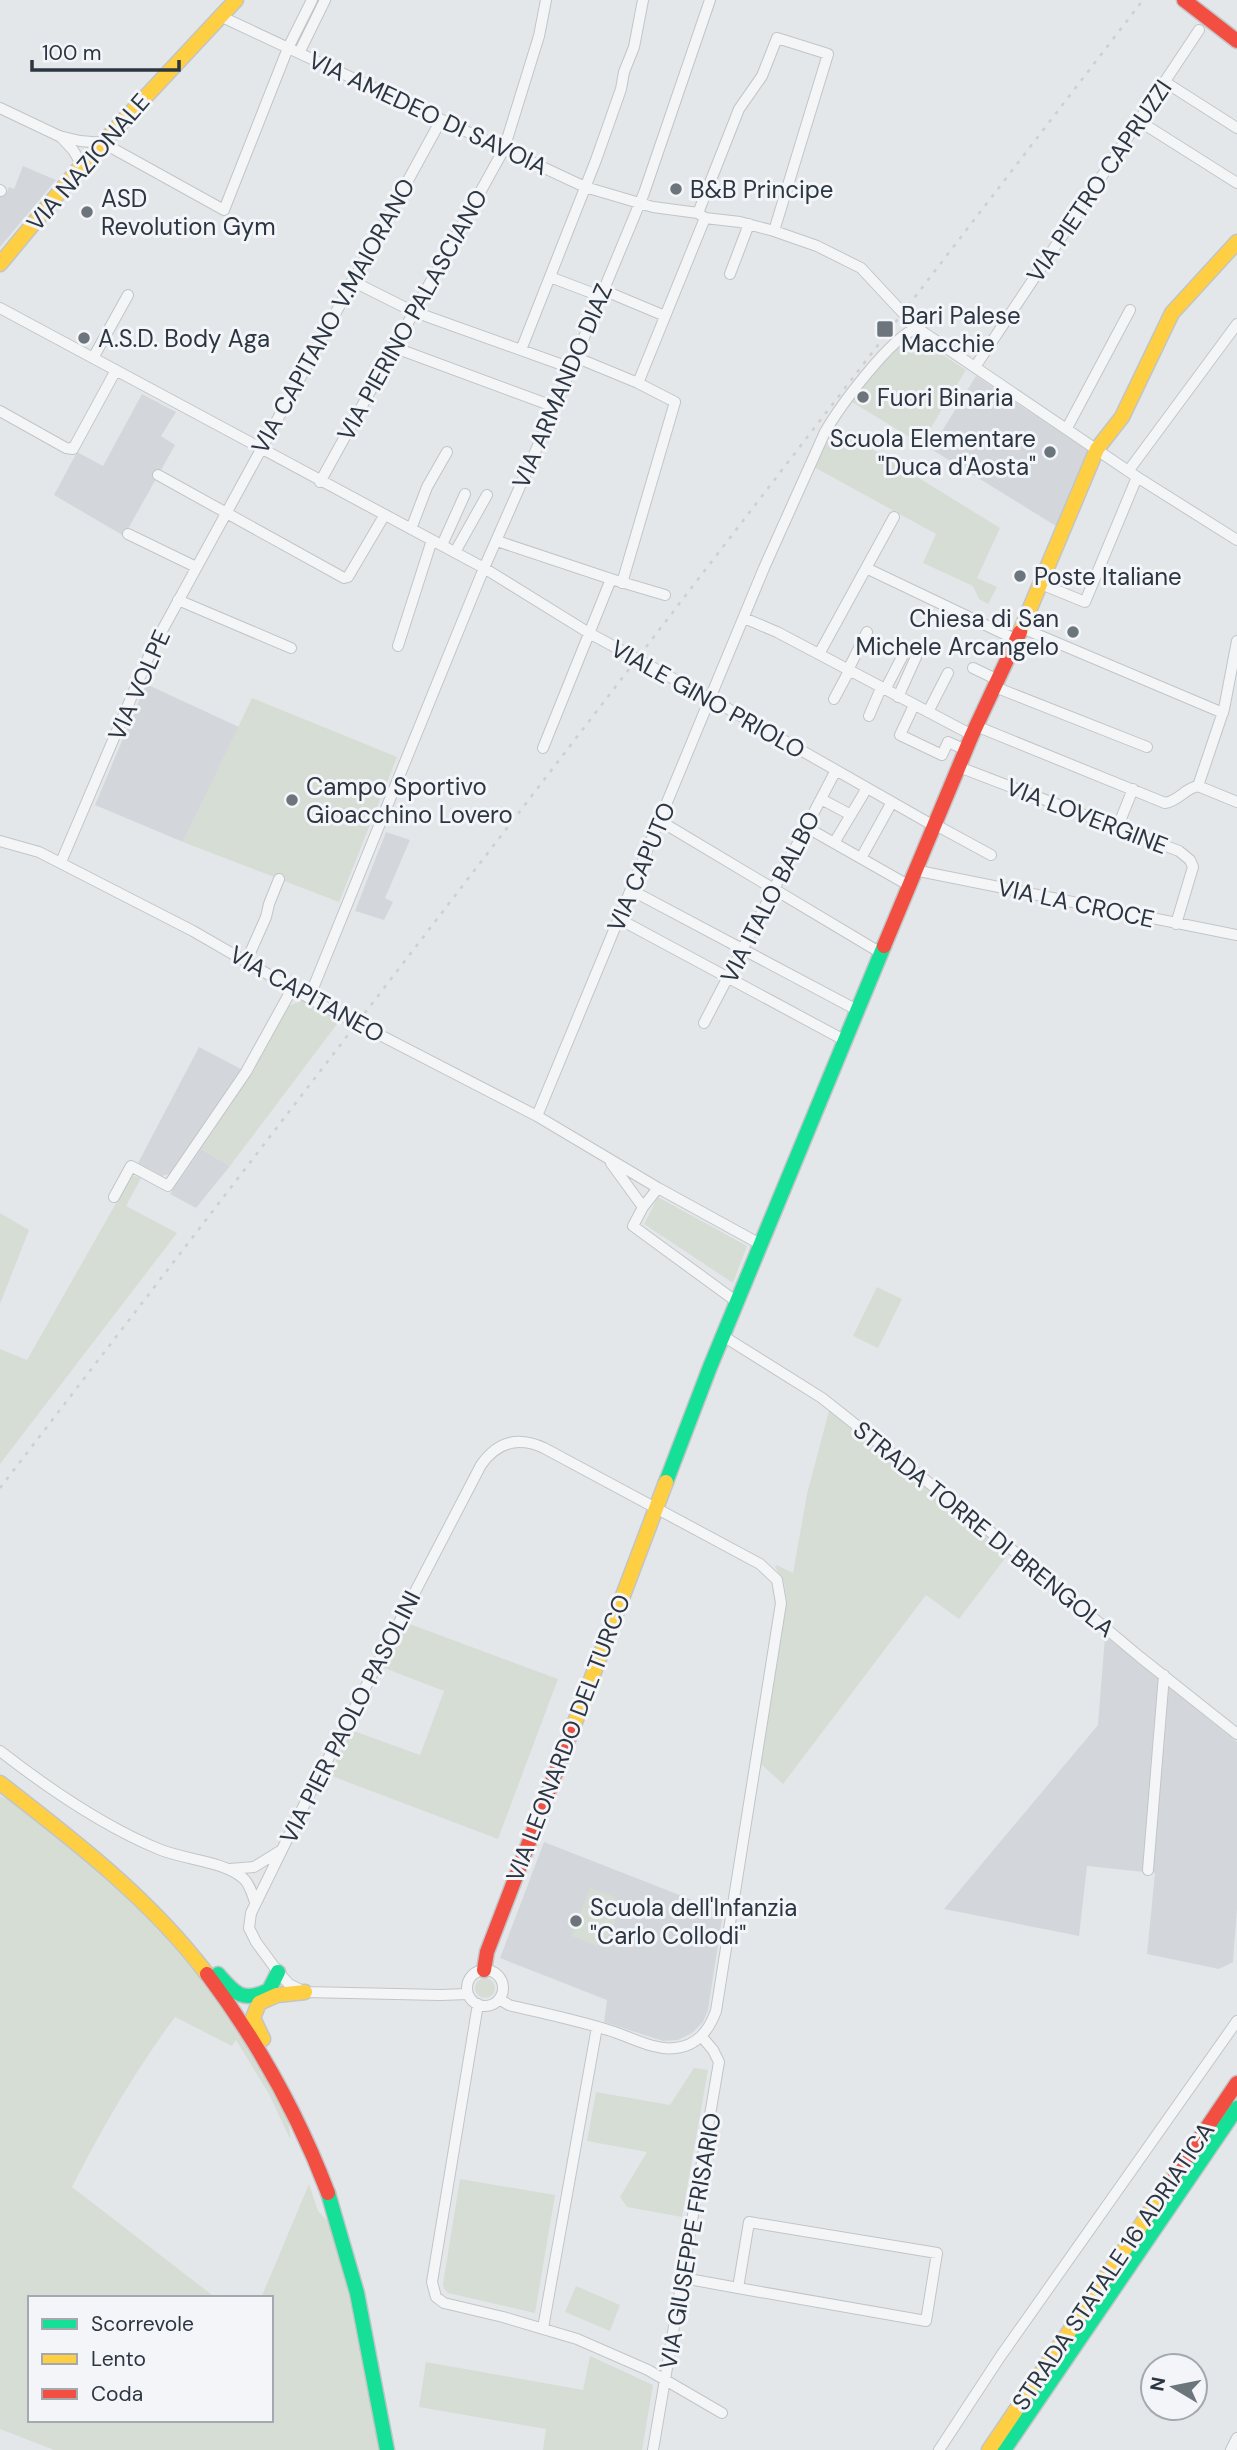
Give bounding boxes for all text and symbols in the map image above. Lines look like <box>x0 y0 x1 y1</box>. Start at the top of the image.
scale bar <box>32 28 178 72</box>
text: 100 m <box>42 39 102 67</box>
street label: VIA AMEDEO DI SAVOIA <box>304 44 553 182</box>
street label: VIA PIETRO CAPRUZZI <box>1020 74 1178 288</box>
street label: VIA NAZIONALE <box>20 87 156 237</box>
street label: VIA CAPITANO V.MAIORANO <box>244 173 422 459</box>
place label: B&B Principe <box>690 174 833 205</box>
marker: B&B Principe <box>668 181 684 197</box>
place label: ASD Revolution Gym <box>101 183 276 242</box>
street label: VIA PIERINO PALASCIANO <box>330 184 494 446</box>
marker: ASD Revolution Gym <box>79 204 95 220</box>
street label: VIA ARMANDO DIAZ <box>505 279 619 493</box>
place label: Bari Palese Macchie <box>901 300 1021 359</box>
marker: Bari Palese Macchie <box>875 319 895 339</box>
place label: A.S.D. Body Aga <box>98 323 270 354</box>
marker: A.S.D. Body Aga <box>76 330 92 346</box>
place label: Fuori Binaria <box>877 382 1014 413</box>
marker: Fuori Binaria <box>855 389 871 405</box>
place label: Scuola Elementare "Duca d'Aosta" <box>830 423 1036 482</box>
marker: Scuola Elementare "Duca d'Aosta" <box>1042 444 1058 460</box>
place label: Poste Italiane <box>1034 561 1182 592</box>
marker: Poste Italiane <box>1012 568 1028 584</box>
place label: Chiesa di San Michele Arcangelo <box>855 603 1059 662</box>
marker: Chiesa di San Michele Arcangelo <box>1065 624 1081 640</box>
street label: VIA VOLPE <box>101 625 177 745</box>
street label: VIALE GINO PRIOLO <box>605 633 811 765</box>
place label: Campo Sportivo Gioacchino Lovero <box>306 771 513 830</box>
street label: VIA LOVERGINE <box>1002 771 1172 861</box>
marker: Campo Sportivo Gioacchino Lovero <box>284 792 300 808</box>
street label: VIA CAPUTO <box>600 798 682 936</box>
street label: VIA ITALO BALBO <box>713 806 827 988</box>
street label: VIA LA CROCE <box>995 871 1157 935</box>
street label: VIA CAPITANEO <box>224 939 390 1049</box>
street label: STRADA TORRE DI BRENGOLA <box>847 1414 1121 1644</box>
street label: VIA PIER PAOLO PASOLINI <box>273 1585 427 1849</box>
street label: VIA LEONARDO DEL TURCO <box>499 1590 637 1886</box>
place label: Scuola dell'Infanzia "Carlo Collodi" <box>590 1892 797 1951</box>
marker: Scuola dell'Infanzia "Carlo Collodi" <box>568 1913 584 1929</box>
street label: VIA GIUSEPPE FRISARIO <box>652 2110 728 2372</box>
street label: STRADA STATALE 16 ADRIATICA <box>1005 2116 1221 2416</box>
legend <box>28 2296 273 2422</box>
text: Scorrevole <box>91 2310 194 2338</box>
text: Lento <box>91 2345 146 2373</box>
north arrow <box>1139 2352 1209 2422</box>
text: N <box>1144 2375 1171 2393</box>
text: Coda <box>91 2380 143 2408</box>

